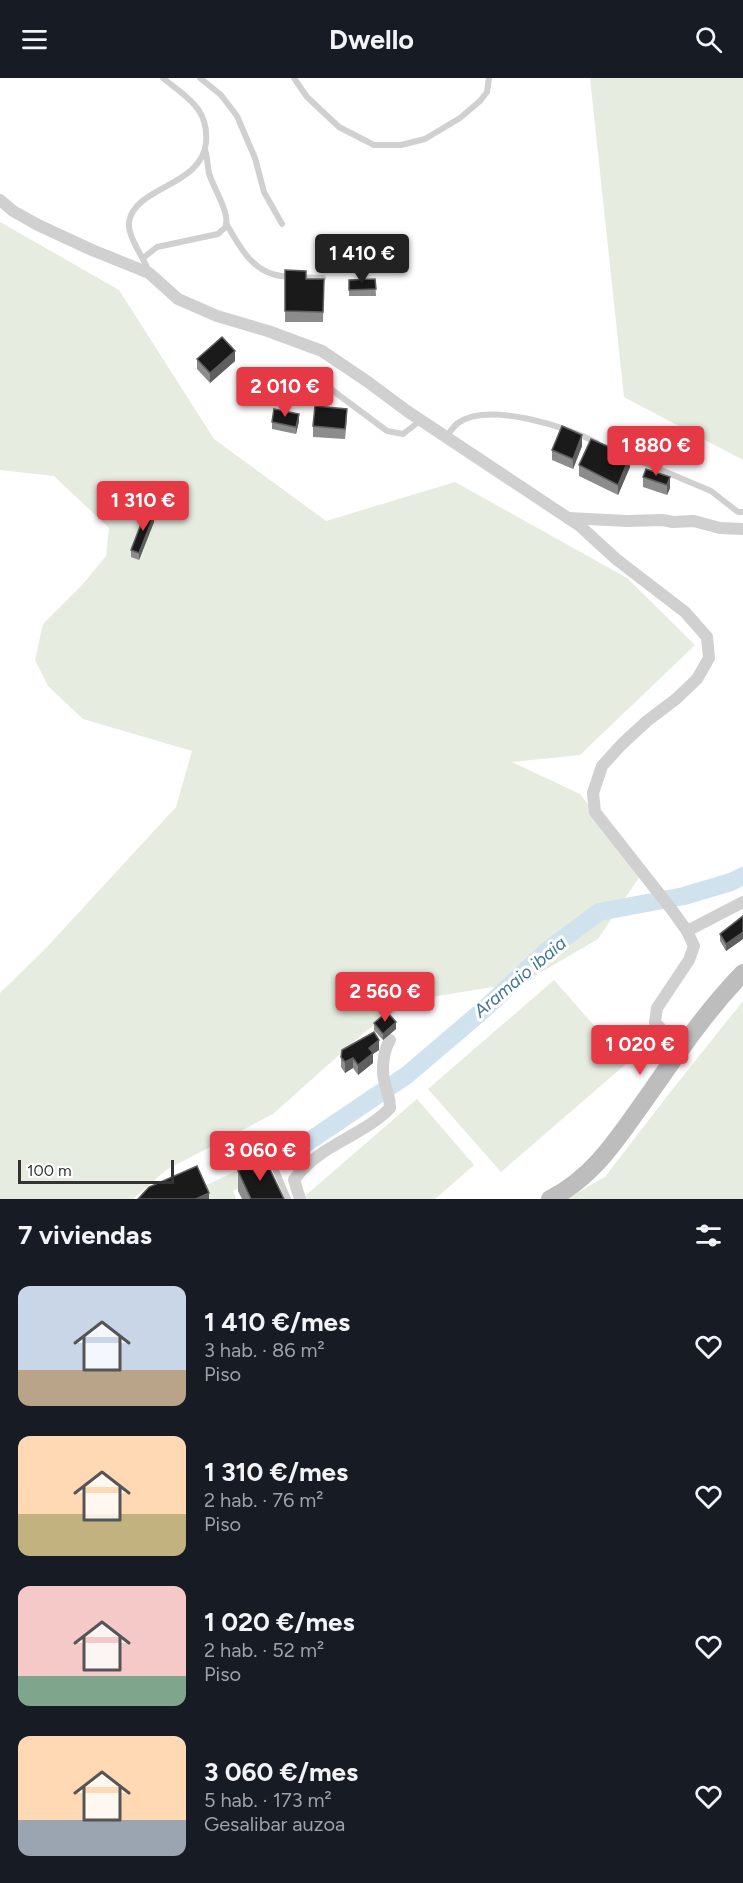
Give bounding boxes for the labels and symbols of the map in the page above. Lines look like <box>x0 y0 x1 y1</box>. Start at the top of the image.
pin: 1 410 € <box>307 234 417 285</box>
pin: 2 010 € <box>230 367 340 418</box>
pin: 1 880 € <box>601 426 711 477</box>
pin: 1 310 € <box>88 481 198 532</box>
water label: Aramaio ibaia <box>468 932 571 1023</box>
pin: 2 560 € <box>330 972 440 1023</box>
pin: 1 020 € <box>585 1025 695 1076</box>
pin: 3 060 € <box>205 1131 315 1182</box>
scale bar <box>18 1157 174 1184</box>

